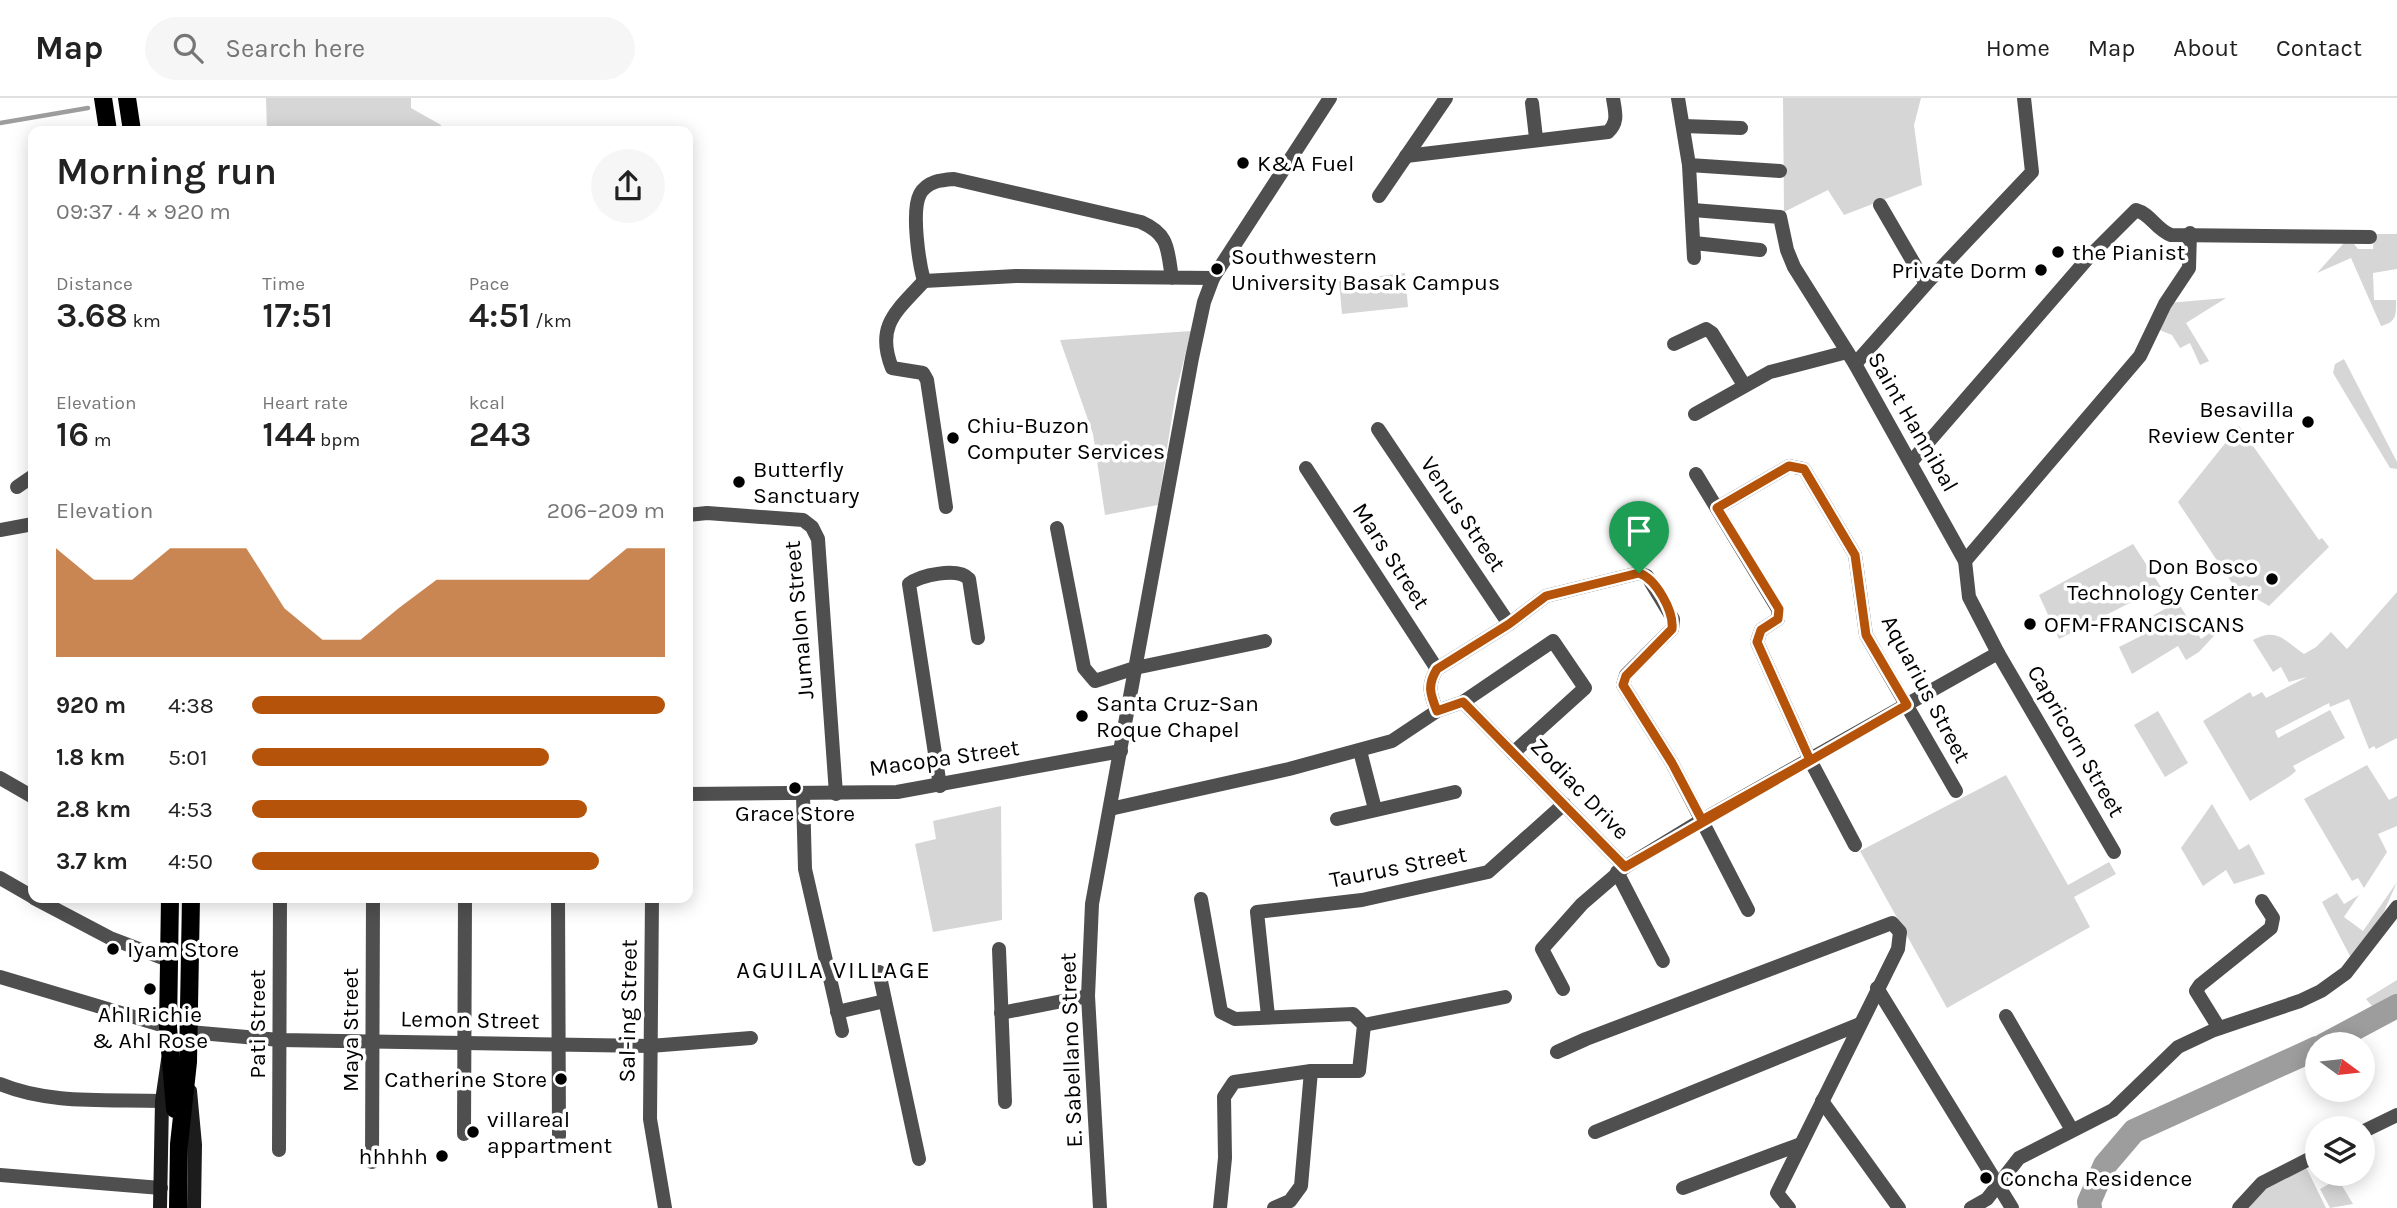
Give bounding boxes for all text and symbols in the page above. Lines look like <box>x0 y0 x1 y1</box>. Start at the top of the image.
search box <box>145 17 635 80</box>
text: Map <box>35 29 103 67</box>
icon: search <box>169 29 207 67</box>
text: Search here <box>225 33 365 64</box>
text: Home <box>1986 34 2050 62</box>
text: Map <box>2088 34 2135 62</box>
text: About <box>2173 34 2238 62</box>
text: Contact <box>2276 34 2362 62</box>
text: Morning run <box>56 149 277 194</box>
button: share <box>591 149 665 223</box>
place label: K&A Fuel <box>1257 150 1354 177</box>
marker: K&A Fuel <box>1235 155 1251 171</box>
text: 09:37 · 4 × 920 m <box>56 198 231 225</box>
place label: the Pianist <box>2072 239 2186 266</box>
place label: Southwestern University Basak Campus <box>1231 243 1500 296</box>
marker: the Pianist <box>2050 244 2066 260</box>
place label: Private Dorm <box>1891 257 2027 284</box>
marker: Southwestern University Basak Campus <box>1209 261 1225 277</box>
marker: Private Dorm <box>2033 262 2049 278</box>
text: Distance <box>56 273 133 295</box>
text: Time <box>262 273 305 295</box>
text: Pace <box>469 273 509 295</box>
text: 3.68 <box>56 295 128 336</box>
text: 17:51 <box>262 295 333 336</box>
text: 4:51 <box>469 295 531 336</box>
text: km <box>128 310 161 332</box>
text: /km <box>531 310 572 332</box>
street label: Saint Hannibal <box>1862 347 1964 497</box>
text: Elevation <box>56 392 136 414</box>
text: Heart rate <box>262 392 348 414</box>
text: kcal <box>469 392 505 414</box>
place label: Besavilla Review Center <box>2147 396 2295 449</box>
place label: Chiu-Buzon Computer Services <box>967 412 1165 465</box>
text: 16 <box>56 414 89 455</box>
text: 144 <box>262 414 316 455</box>
text: 243 <box>469 414 532 455</box>
marker: Besavilla Review Center <box>2300 414 2316 430</box>
text: m <box>89 429 111 451</box>
text: bpm <box>316 429 360 451</box>
marker: Chiu-Buzon Computer Services <box>945 430 961 446</box>
street label: Venus Street <box>1415 452 1511 577</box>
place label: Butterfly Sanctuary <box>753 456 860 509</box>
marker: Butterfly Sanctuary <box>731 474 747 490</box>
text: Elevation <box>56 497 153 524</box>
text: 206–209 m <box>547 497 665 524</box>
street label: Mars Street <box>1347 498 1436 614</box>
pin <box>1609 501 1669 573</box>
icon: arrive <box>1620 512 1658 550</box>
street label: Jumalon Street <box>779 539 819 700</box>
place label: Don Bosco Technology Center <box>2067 553 2259 606</box>
marker: Don Bosco Technology Center <box>2264 571 2280 587</box>
street label: Aquarius Street <box>1876 611 1976 768</box>
place label: OFM-FRANCISCANS <box>2044 611 2245 638</box>
marker: OFM-FRANCISCANS <box>2022 616 2038 632</box>
street label: Capricorn Street <box>2022 660 2131 822</box>
place label: Santa Cruz-San Roque Chapel <box>1096 690 1259 743</box>
text: 920 m <box>56 692 126 719</box>
text: 4:38 <box>168 692 214 719</box>
marker: Santa Cruz-San Roque Chapel <box>1074 708 1090 724</box>
street label: Zodiac Drive <box>1525 733 1635 845</box>
street label: Macopa Street <box>867 734 1021 782</box>
text: 1.8 km <box>56 744 125 771</box>
text: 5:01 <box>168 744 208 771</box>
marker: Grace Store <box>787 780 803 796</box>
text: 2.8 km <box>56 796 131 823</box>
text: 4:53 <box>168 796 213 823</box>
place label: Grace Store <box>735 800 855 827</box>
street label: Taurus Street <box>1327 840 1469 894</box>
text: 3.7 km <box>56 848 128 875</box>
text: 4:50 <box>168 848 213 875</box>
place label: Iyam Store <box>127 936 239 963</box>
street label: Sal-ing Street <box>613 939 643 1083</box>
marker: Iyam Store <box>105 941 121 957</box>
street label: E. Sabellano Street <box>1054 952 1088 1148</box>
district label: AGUILA VILLAGE <box>736 956 932 984</box>
street label: Maya Street <box>337 968 364 1092</box>
street label: Pati Street <box>244 969 271 1079</box>
marker: Ahl Richie & Ahl Rose <box>142 981 158 997</box>
place label: Ahl Richie & Ahl Rose <box>92 1001 208 1054</box>
street label: Lemon Street <box>400 1005 540 1035</box>
north arrow <box>2305 1032 2375 1102</box>
map controls <box>2305 1032 2375 1186</box>
place label: Catherine Store <box>384 1066 547 1093</box>
marker: Catherine Store <box>553 1071 569 1087</box>
place label: villareal appartment <box>487 1106 612 1159</box>
button: layers <box>2305 1116 2375 1186</box>
marker: villareal appartment <box>465 1124 481 1140</box>
place label: hhhhh <box>359 1143 428 1170</box>
marker: hhhhh <box>434 1148 450 1164</box>
place label: Concha Residence <box>2000 1165 2192 1192</box>
marker: Concha Residence <box>1978 1170 1994 1186</box>

